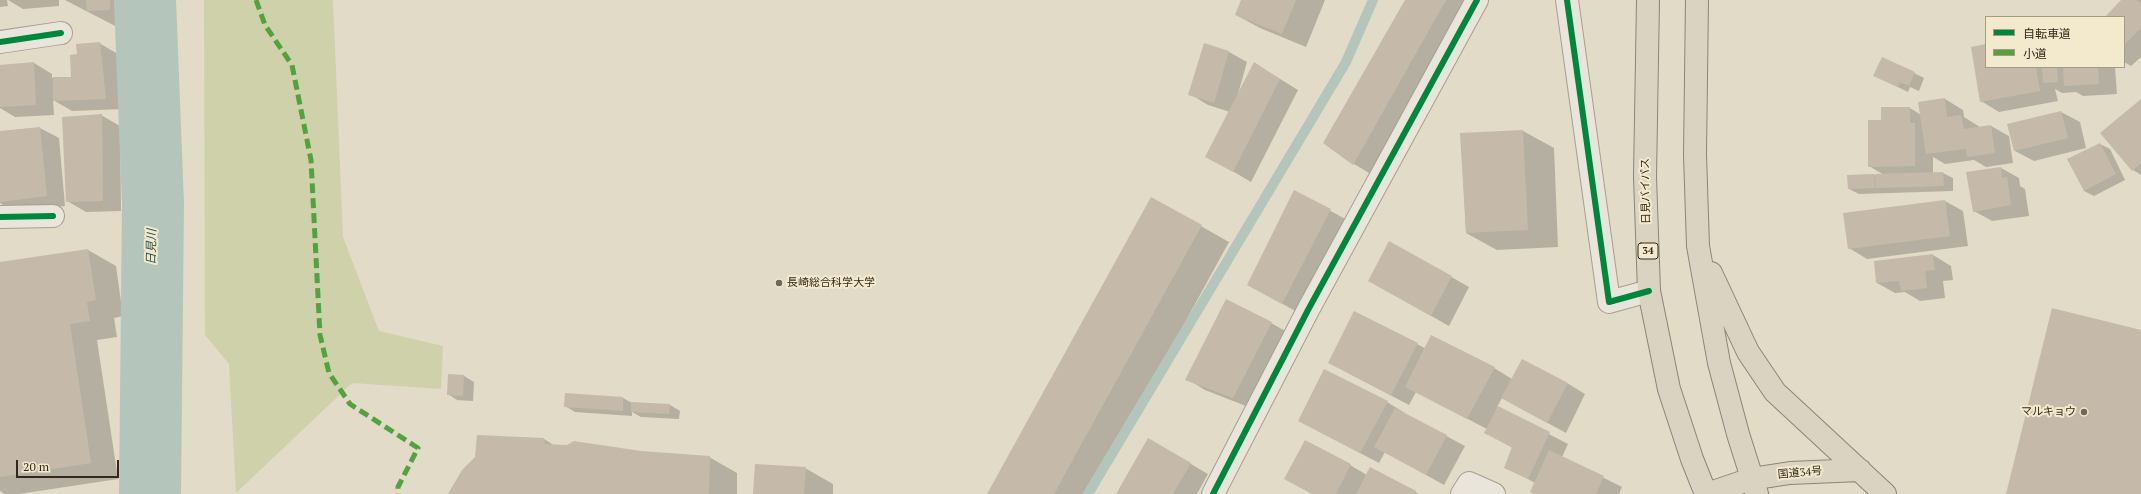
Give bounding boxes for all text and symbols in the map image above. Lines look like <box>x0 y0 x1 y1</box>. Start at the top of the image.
legend <box>1985 16 2125 68</box>
text: 自転車道 <box>2023 26 2071 41</box>
text: 小道 <box>2023 46 2047 61</box>
street label: 日見バイパス <box>1639 158 1653 224</box>
water label: 日見川 <box>144 229 160 265</box>
road number: 34 <box>1638 243 1658 259</box>
place label: 長崎総合科学大学 <box>787 276 875 290</box>
marker: 長崎総合科学大学 <box>774 278 784 288</box>
place label: マルキョウ <box>2021 405 2076 419</box>
marker: マルキョウ <box>2079 407 2089 417</box>
scale bar <box>18 452 121 478</box>
text: 20 m <box>23 459 49 474</box>
street label: 国道34号 <box>1777 464 1823 482</box>

